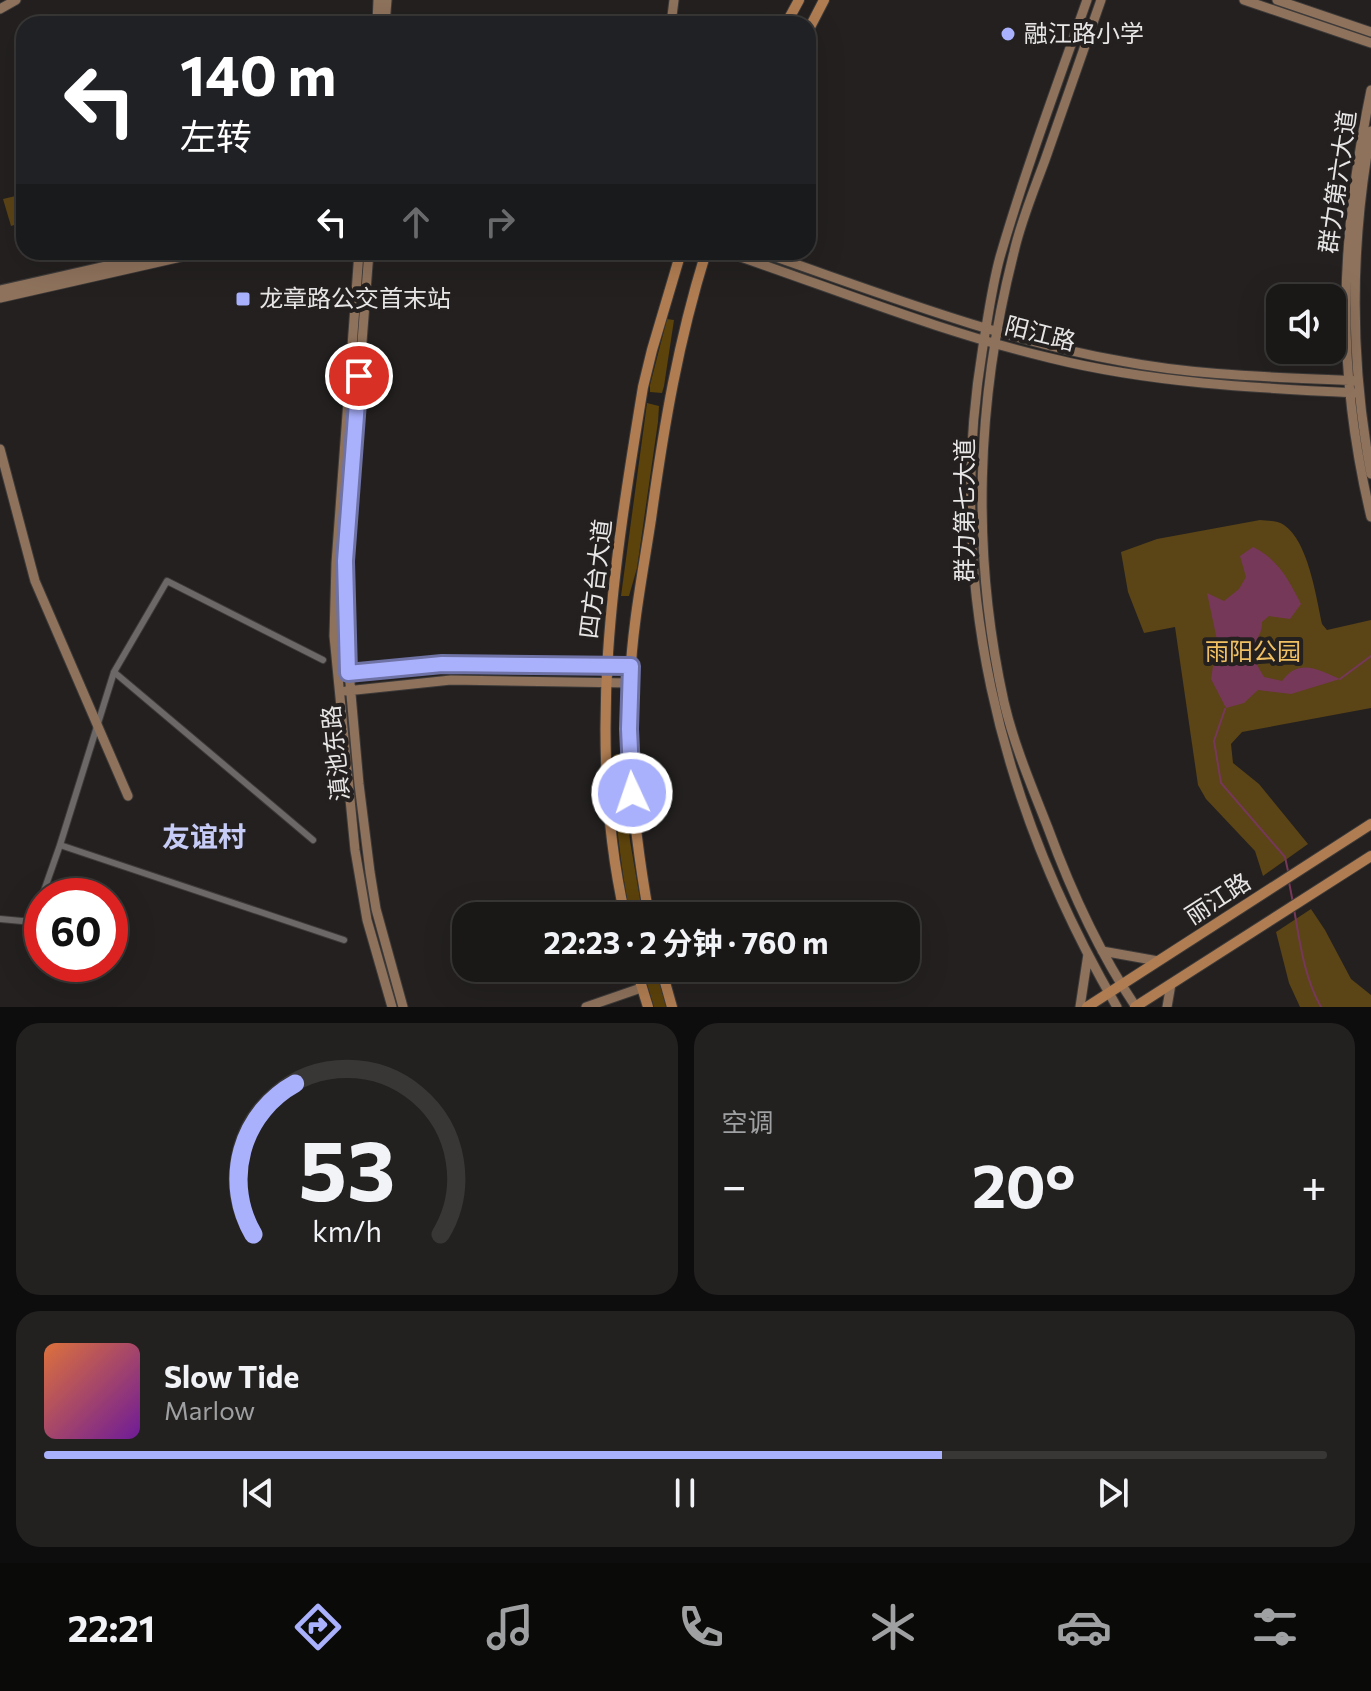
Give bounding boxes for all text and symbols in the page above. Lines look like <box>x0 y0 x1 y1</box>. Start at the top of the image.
place label: 融江路小学 <box>1024 18 1144 47</box>
marker: 融江路小学 <box>999 25 1017 43</box>
text: 140 m <box>180 39 336 108</box>
icon: left <box>48 48 152 152</box>
street label: 群力第六大道 <box>1312 108 1361 255</box>
text: 左转 <box>180 113 252 157</box>
icon: left <box>310 200 354 244</box>
icon: ahead <box>394 200 438 244</box>
icon: right <box>478 200 522 244</box>
place label: 龙章路公交首末站 <box>259 283 451 312</box>
map controls <box>1266 284 1346 364</box>
button: sound <box>1266 284 1346 364</box>
marker: 龙章路公交首末站 <box>234 290 252 308</box>
street label: 阳江路 <box>1002 310 1079 355</box>
pin <box>325 342 393 410</box>
icon: arrive <box>337 354 381 398</box>
street label: 群力第七大道 <box>949 438 978 582</box>
street label: 四方台大道 <box>573 517 616 640</box>
park label: 雨阳公园 <box>1205 636 1301 665</box>
street label: 滇池东路 <box>315 704 354 802</box>
position arrow <box>590 751 674 835</box>
district label: 友谊村 <box>162 819 246 853</box>
street label: 丽江路 <box>1179 866 1255 930</box>
speed limit sign: 60 <box>24 878 128 982</box>
text: 22:23 · 2 分钟 · 760 m <box>544 923 828 960</box>
text: 空调 <box>722 1106 774 1137</box>
text: 53 <box>298 1116 395 1218</box>
text: 20° <box>972 1147 1076 1220</box>
text: − <box>722 1157 747 1211</box>
text: + <box>1301 1157 1327 1211</box>
text: km/h <box>312 1213 382 1248</box>
text: Slow Tide <box>164 1357 299 1394</box>
text: Marlow <box>164 1394 255 1425</box>
icon: previous <box>236 1471 280 1515</box>
icon: pause <box>663 1471 707 1515</box>
icon: next <box>1091 1471 1135 1515</box>
icon: directions <box>290 1599 346 1655</box>
icon: music <box>482 1599 538 1655</box>
icon: phone <box>673 1599 729 1655</box>
icon: climate <box>865 1599 921 1655</box>
icon: car <box>1056 1599 1112 1655</box>
icon: filters <box>1247 1599 1303 1655</box>
text: 22:21 <box>68 1605 155 1649</box>

